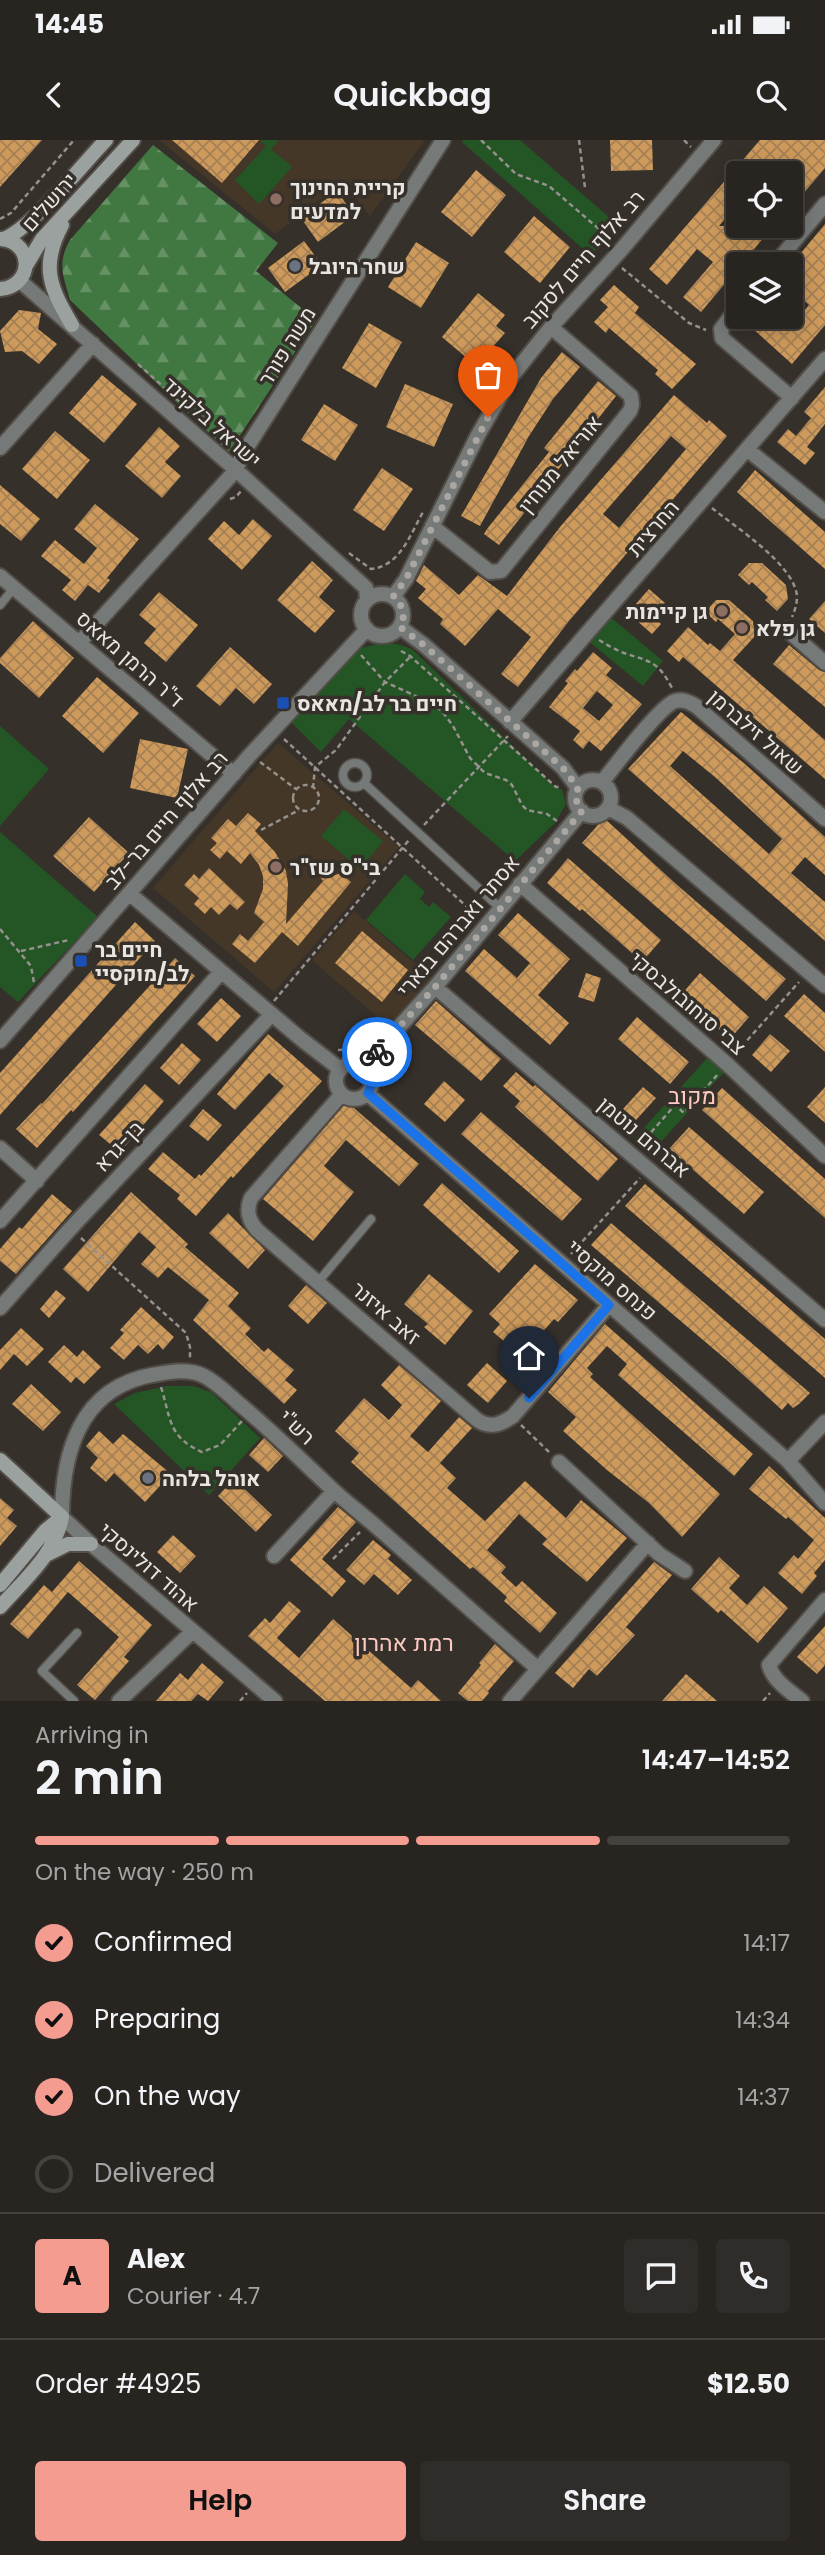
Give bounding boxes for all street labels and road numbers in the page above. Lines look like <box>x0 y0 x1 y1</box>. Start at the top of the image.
street label: ירושלים <box>15 166 83 238</box>
street label: רב אלוף חיים לסקוב <box>515 184 651 334</box>
street label: משה פורר <box>251 301 323 391</box>
street label: ישראל בלקינד <box>157 370 267 474</box>
street label: אוריאל מנוחין <box>511 409 609 519</box>
street label: החרצית <box>620 493 686 563</box>
street label: ד"ר הרמן מאאס <box>70 604 190 714</box>
street label: שאול זילברמן <box>702 682 810 782</box>
street label: רב אלוף חיים בר-לב <box>98 745 234 895</box>
street label: אסתר ואברהם בנארי <box>390 849 526 1003</box>
street label: צבי סוחובולבסקי <box>624 945 752 1061</box>
street label: אברהם נוטמן <box>592 1090 696 1184</box>
street label: בן-גרא <box>88 1114 150 1178</box>
street label: פנחס מוקסיי <box>561 1233 663 1327</box>
street label: זאב איזנר <box>345 1275 427 1351</box>
street label: רש"י <box>273 1403 321 1451</box>
street label: אהוד דולינסקי <box>93 1516 205 1618</box>

